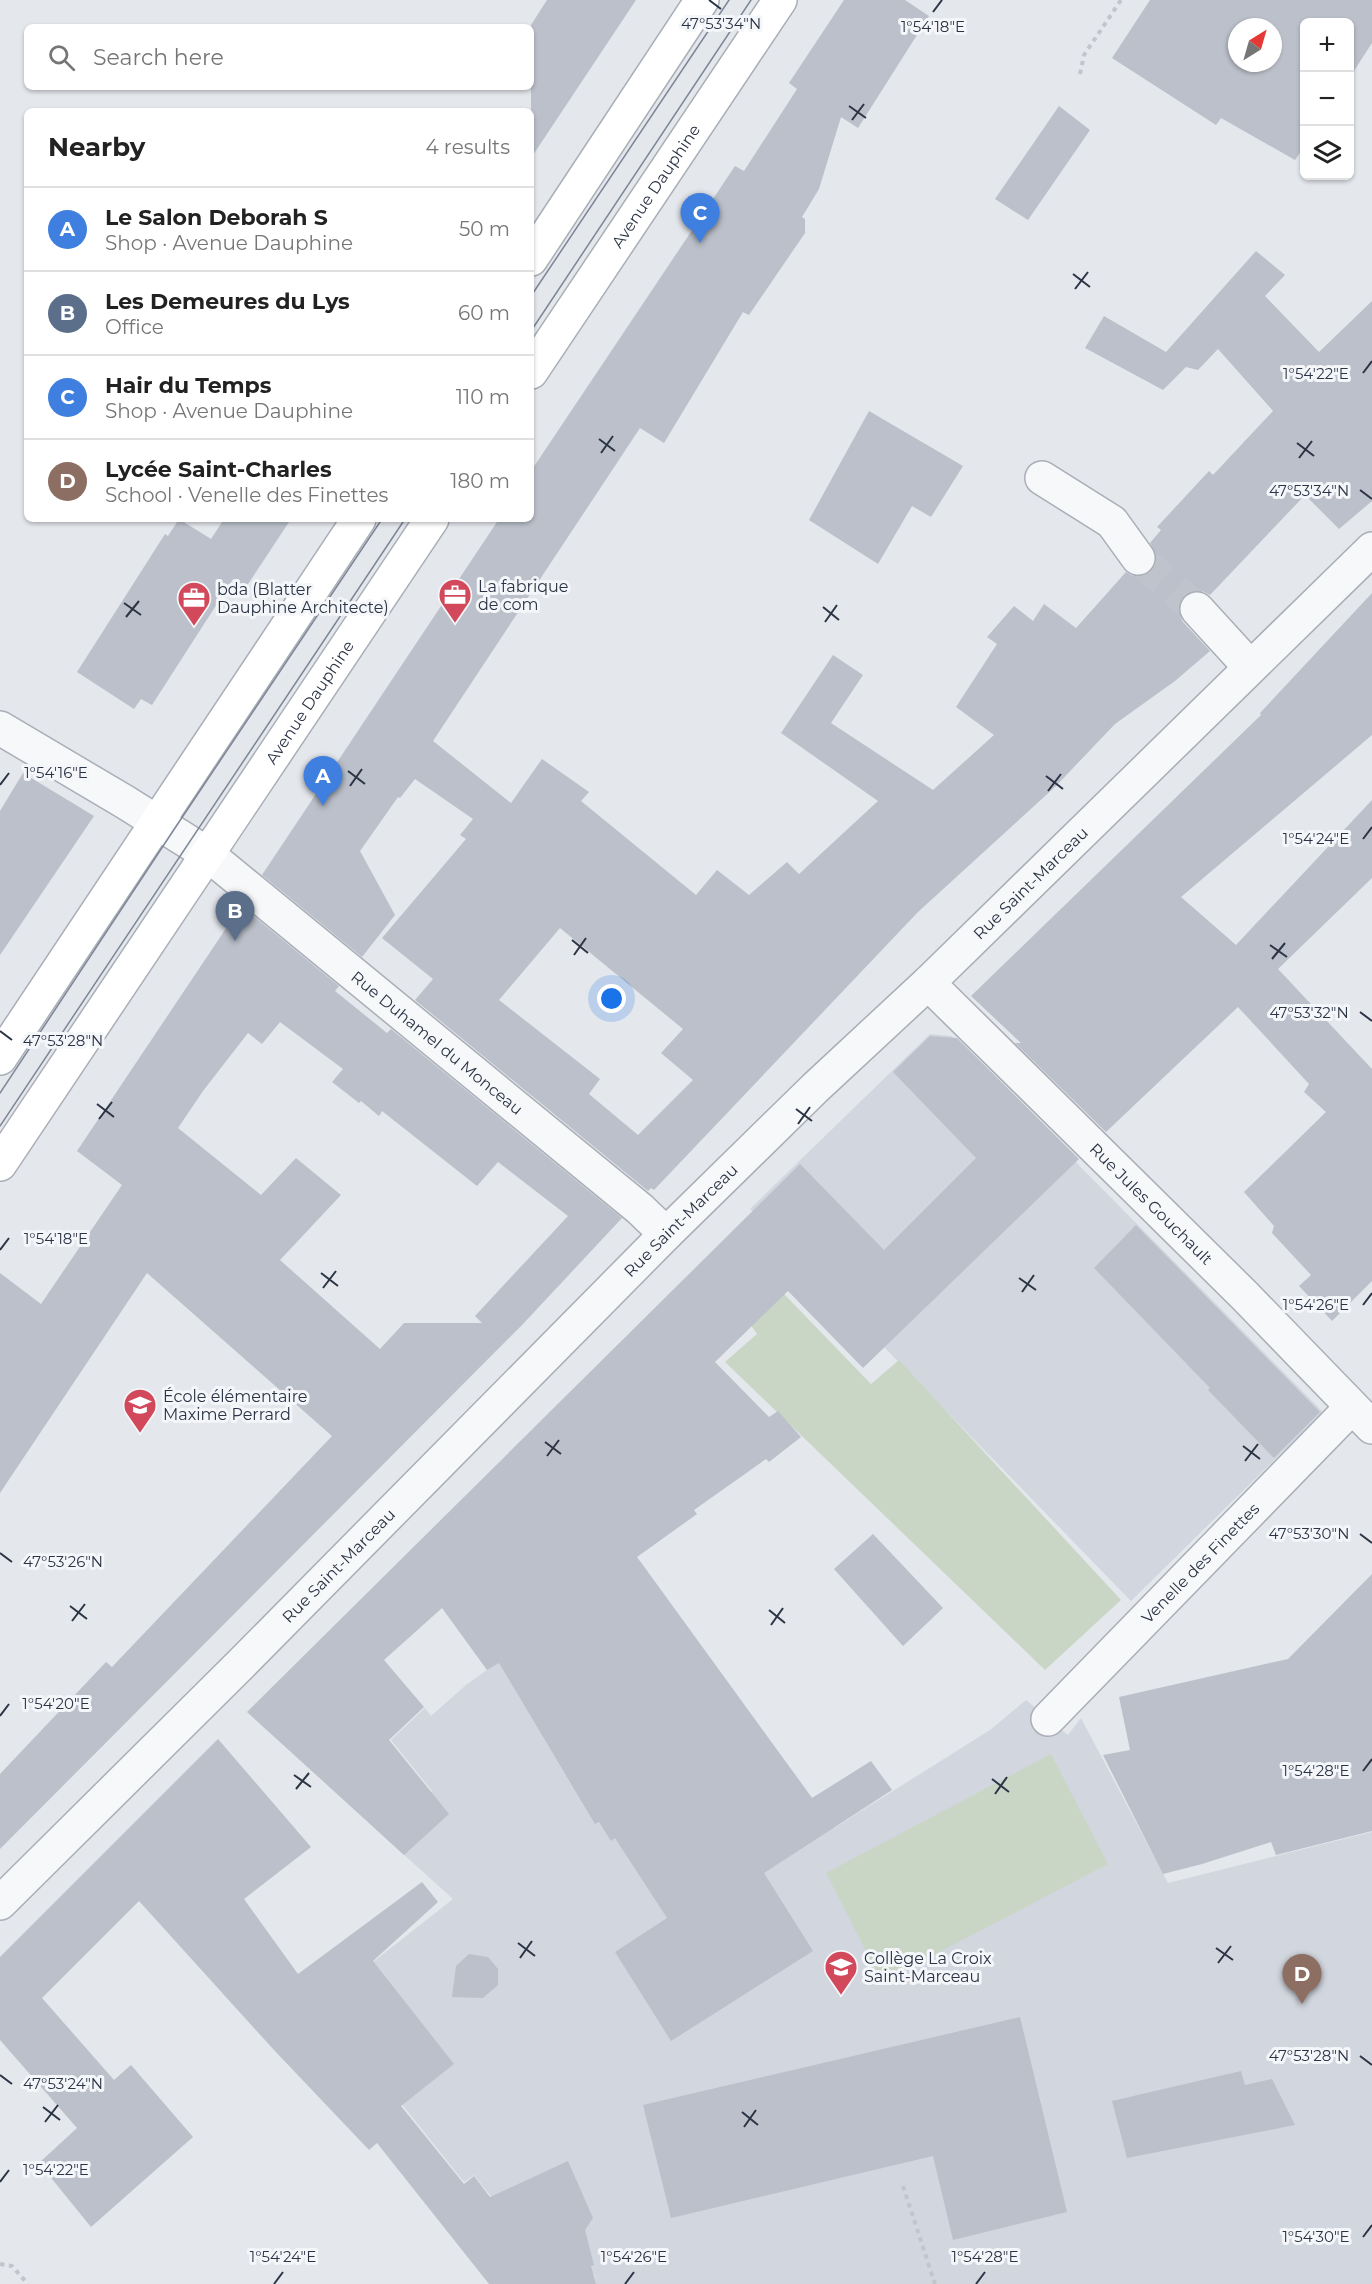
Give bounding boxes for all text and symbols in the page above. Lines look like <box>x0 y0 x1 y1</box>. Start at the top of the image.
text: 47°53'34"N <box>681 14 761 33</box>
text: 1°54'18"E <box>901 17 965 36</box>
north arrow <box>1228 18 1282 72</box>
map controls <box>1300 18 1354 180</box>
button: + <box>1300 18 1354 72</box>
search box <box>24 24 534 90</box>
icon: search <box>45 41 78 74</box>
text: Search here <box>93 44 224 71</box>
button: − <box>1300 72 1354 126</box>
street label: Avenue Dauphine <box>607 120 704 251</box>
button: layers <box>1300 126 1354 180</box>
text: Nearby <box>48 131 145 163</box>
text: 4 results <box>425 135 510 159</box>
pin: C <box>680 194 720 243</box>
text: Le Salon Deborah S <box>105 204 328 231</box>
text: A <box>60 217 75 241</box>
text: 50 m <box>459 217 510 241</box>
text: Shop · Avenue Dauphine <box>105 231 353 255</box>
text: Les Demeures du Lys <box>105 288 350 315</box>
text: B <box>60 301 75 325</box>
text: 60 m <box>458 301 510 325</box>
text: Office <box>105 315 164 339</box>
text: 1°54'22"E <box>1283 364 1349 383</box>
text: Hair du Temps <box>105 372 271 399</box>
text: C <box>60 385 75 409</box>
text: 110 m <box>456 385 510 409</box>
text: Shop · Avenue Dauphine <box>105 399 353 423</box>
text: Lycée Saint-Charles <box>105 456 332 483</box>
text: D <box>59 469 76 493</box>
text: 180 m <box>450 469 510 493</box>
text: 47°53'34"N <box>1269 481 1349 500</box>
text: School · Venelle des Finettes <box>105 483 388 507</box>
office icon: La fabrique de com <box>437 577 473 624</box>
place label: La fabrique de com <box>478 577 568 614</box>
office icon: bda (Blatter Dauphine Architecte) <box>176 580 212 627</box>
place label: bda (Blatter Dauphine Architecte) <box>217 580 389 617</box>
street label: Avenue Dauphine <box>261 637 358 767</box>
pin: A <box>304 756 342 806</box>
text: 1°54'16"E <box>24 763 88 782</box>
street label: Rue Saint-Marceau <box>969 823 1092 943</box>
text: 1°54'24"E <box>1283 829 1349 848</box>
pin: B <box>216 892 254 941</box>
street label: Rue Duhamel du Monceau <box>348 967 527 1119</box>
your location <box>597 984 626 1013</box>
text: 47°53'32"N <box>1269 1003 1349 1022</box>
text: 47°53'28"N <box>23 1031 103 1050</box>
street label: Rue Jules Gouchault <box>1086 1139 1217 1269</box>
street label: Rue Saint-Marceau <box>620 1160 741 1281</box>
text: 1°54'18"E <box>24 1229 88 1248</box>
text: 1°54'26"E <box>1283 1295 1349 1314</box>
school or university icon: École élémentaire Maxime Perrard <box>122 1387 158 1434</box>
place label: École élémentaire Maxime Perrard <box>163 1387 308 1424</box>
street label: Venelle des Finettes <box>1137 1499 1263 1627</box>
street label: Rue Saint-Marceau <box>278 1504 399 1626</box>
text: 47°53'30"N <box>1269 1524 1349 1543</box>
text: 47°53'26"N <box>23 1552 103 1571</box>
text: 1°54'20"E <box>22 1694 90 1713</box>
text: 1°54'28"E <box>1283 1761 1349 1780</box>
school or university icon: Collège La Croix Saint-Marceau <box>823 1949 859 1996</box>
place label: Collège La Croix Saint-Marceau <box>864 1949 992 1986</box>
pin: D <box>1282 1954 1322 2004</box>
text: 47°53'28"N <box>1269 2046 1349 2065</box>
text: 47°53'24"N <box>23 2074 103 2093</box>
text: 1°54'22"E <box>23 2160 89 2179</box>
text: 1°54'30"E <box>1282 2227 1350 2246</box>
text: 1°54'24"E <box>250 2247 316 2266</box>
text: 1°54'26"E <box>601 2247 667 2266</box>
text: 1°54'28"E <box>952 2247 1018 2266</box>

